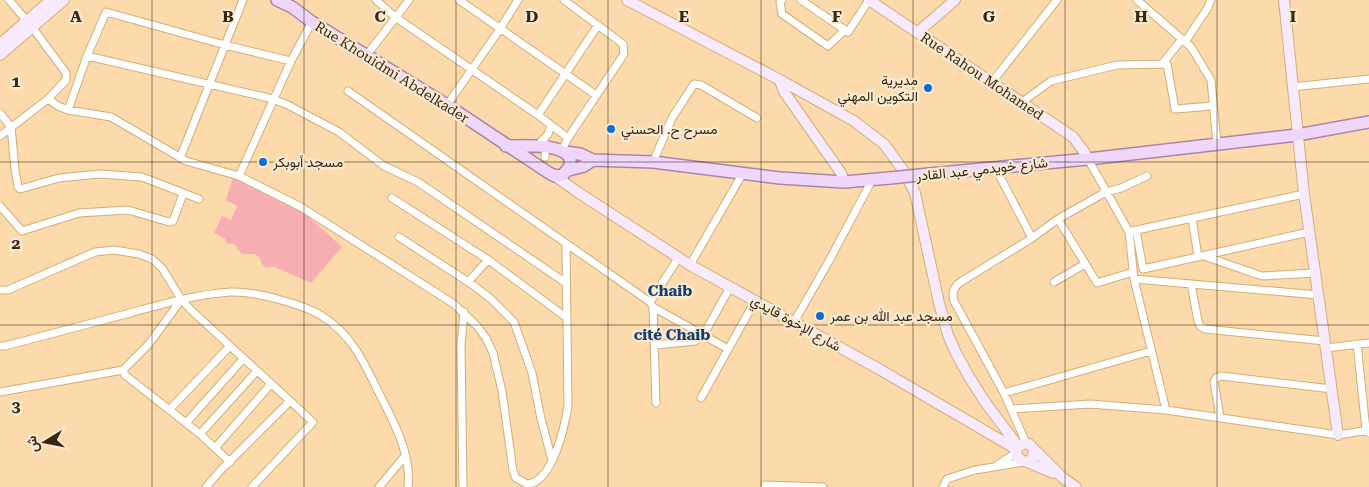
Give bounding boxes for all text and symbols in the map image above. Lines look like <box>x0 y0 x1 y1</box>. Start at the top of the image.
text: A <box>70 7 82 26</box>
text: B <box>222 7 234 26</box>
text: C <box>374 7 386 26</box>
text: D <box>526 7 539 26</box>
text: E <box>679 7 689 26</box>
text: F <box>832 7 842 26</box>
text: G <box>983 7 996 26</box>
text: H <box>1134 7 1148 26</box>
text: I <box>1290 7 1296 26</box>
street label: Rue Khouidmi Abdelkader <box>312 18 472 126</box>
street label: Rue Rahou Mohamed <box>918 29 1046 123</box>
text: 1 <box>12 72 21 91</box>
place label: مديرية التكوين المهني <box>837 72 918 108</box>
marker: مديرية التكوين المهني <box>922 82 934 94</box>
place label: مسرح ح. الحسني <box>621 121 718 141</box>
marker: مسرح ح. الحسني <box>605 123 617 135</box>
place label: مسجد أبوبكر <box>272 154 343 171</box>
street label: شارع خويدمي عبد القادر <box>915 154 1049 188</box>
marker: مسجد أبوبكر <box>257 156 269 168</box>
text: 2 <box>12 234 21 253</box>
district label: Chaib <box>648 282 692 300</box>
street label: شارع الإخوة قايدي <box>746 292 844 358</box>
place label: مسجد عبد الله بن عمر <box>829 308 953 325</box>
marker: مسجد عبد الله بن عمر <box>814 310 826 322</box>
district label: cité Chaib <box>634 326 710 344</box>
text: 3 <box>12 397 21 416</box>
north arrow <box>20 417 70 467</box>
text: ش <box>23 434 43 454</box>

